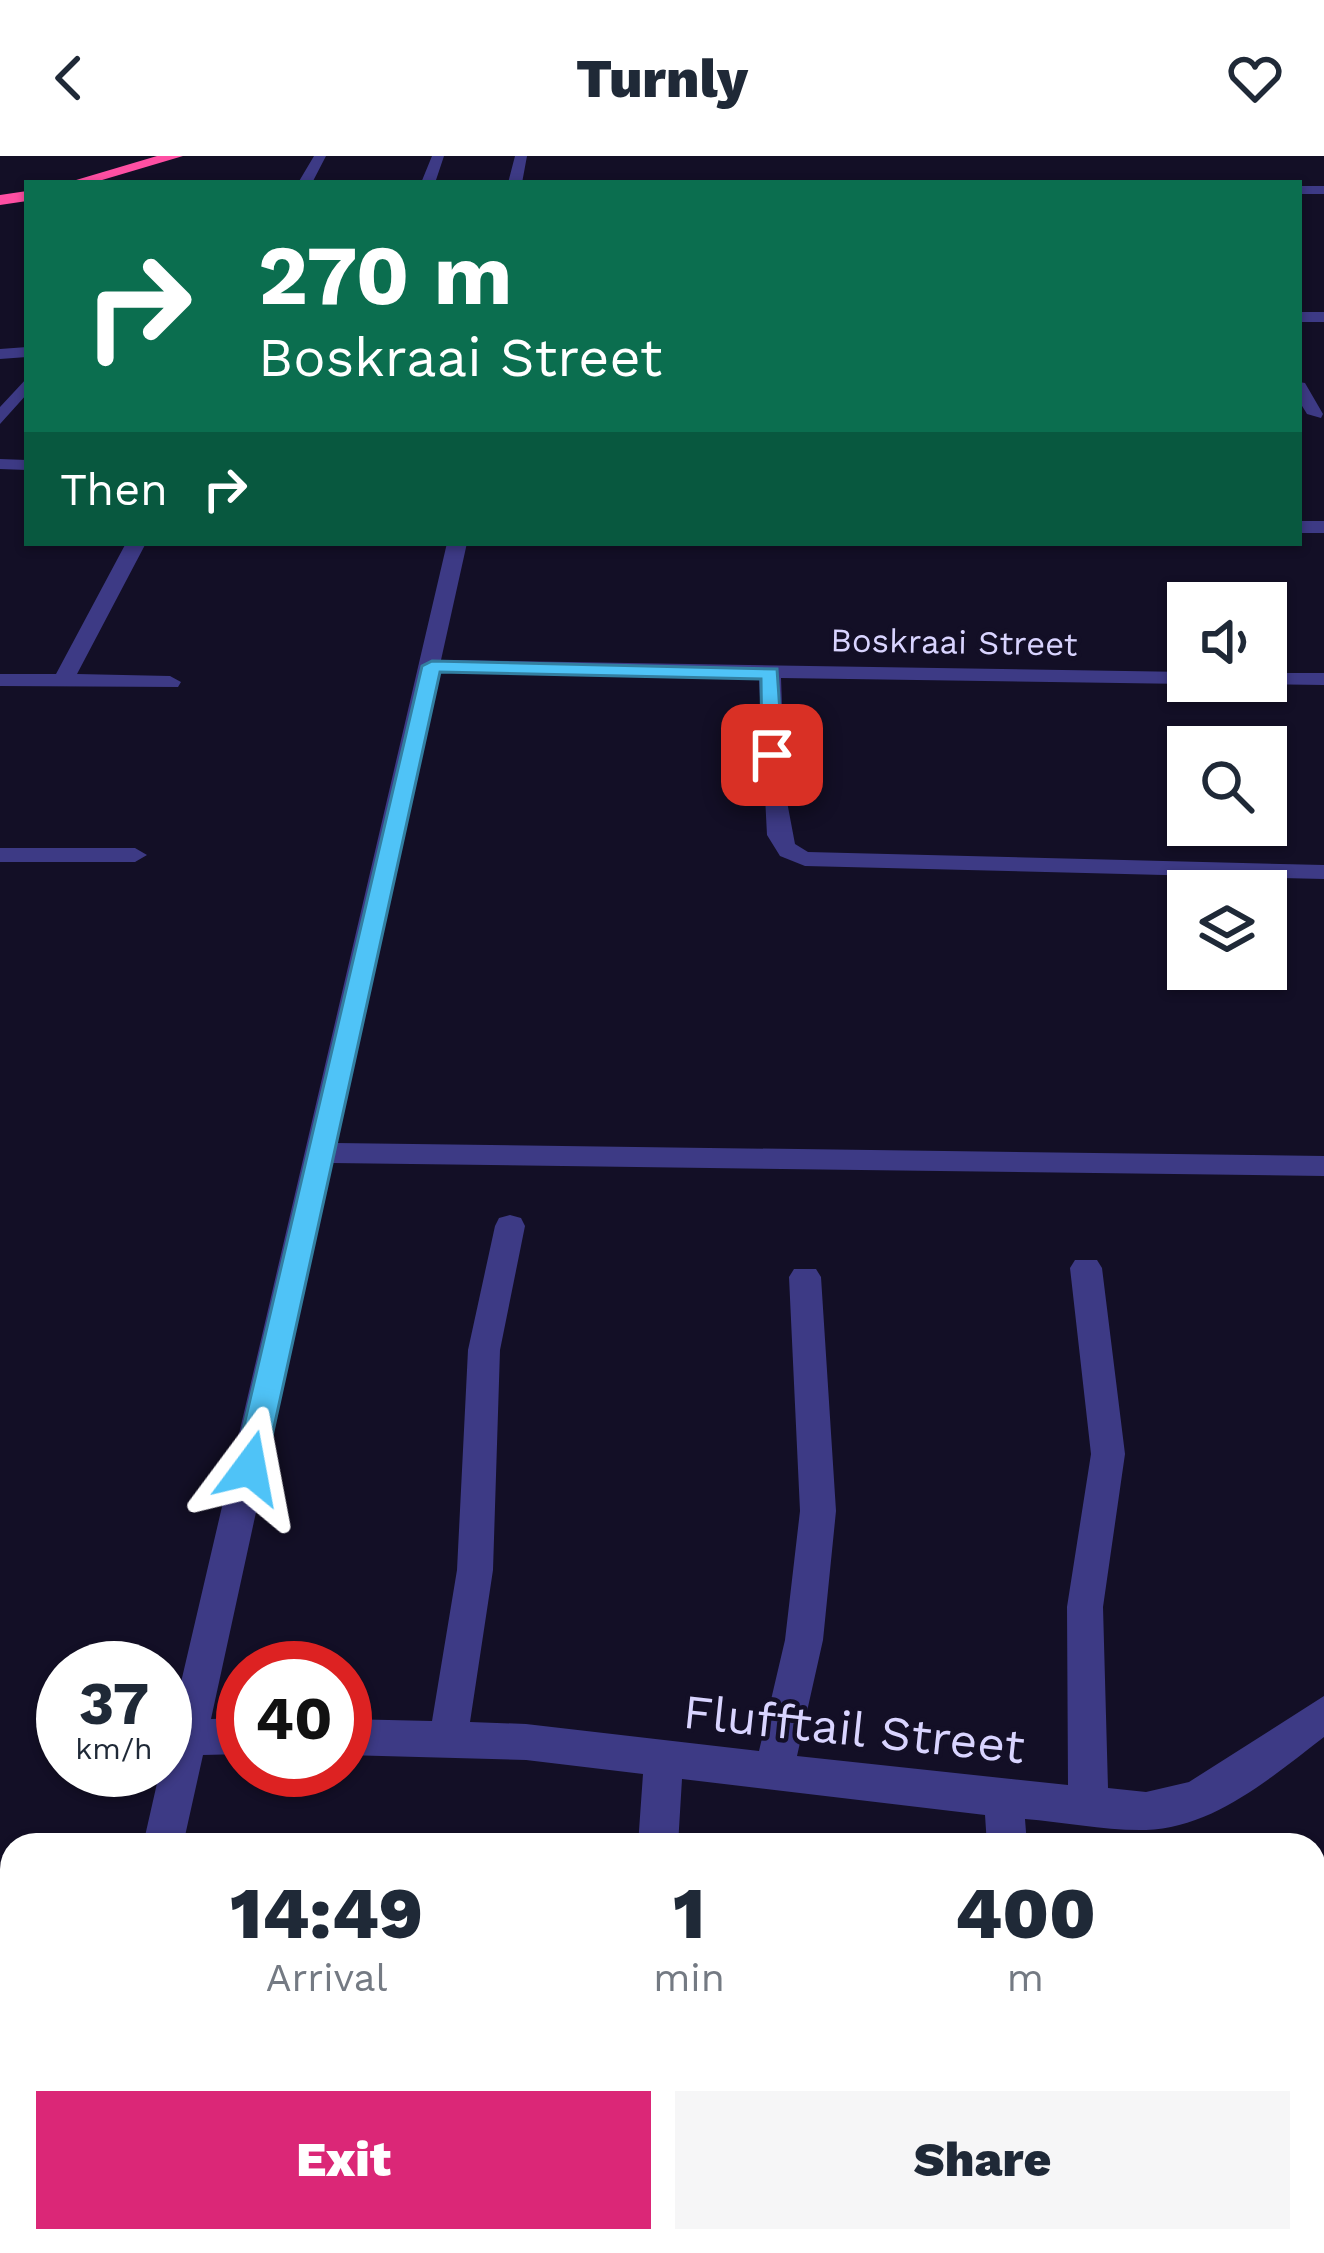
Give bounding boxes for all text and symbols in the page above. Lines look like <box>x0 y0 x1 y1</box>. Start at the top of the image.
icon: back <box>36 45 102 111</box>
icon: heart <box>1222 45 1288 111</box>
text: Turnly <box>576 47 748 110</box>
text: 270 m <box>258 226 513 324</box>
icon: right <box>60 228 216 384</box>
text: Boskraai Street <box>258 326 662 389</box>
icon: right <box>192 456 258 522</box>
text: Then <box>60 463 168 516</box>
map controls <box>1167 582 1287 990</box>
button: sound <box>1167 582 1287 702</box>
street label: Boskraai Street <box>830 620 1078 664</box>
pin <box>721 704 823 806</box>
icon: arrive <box>739 722 805 788</box>
button: search <box>1167 726 1287 846</box>
button: layers <box>1167 870 1287 990</box>
position arrow <box>187 1405 313 1531</box>
speed limit sign: 40 <box>216 1641 372 1797</box>
text: 37 <box>79 1668 149 1739</box>
street label: Flufftail Street <box>681 1683 1027 1775</box>
text: km/h <box>75 1731 153 1766</box>
text: 14:49 <box>230 1871 423 1955</box>
text: 1 <box>673 1871 705 1955</box>
text: 400 <box>955 1871 1096 1955</box>
text: Arrival <box>266 1955 387 2000</box>
text: min <box>653 1955 725 2000</box>
text: m <box>1007 1955 1044 2000</box>
button: Exit <box>36 2091 651 2229</box>
button: Share <box>675 2091 1290 2229</box>

